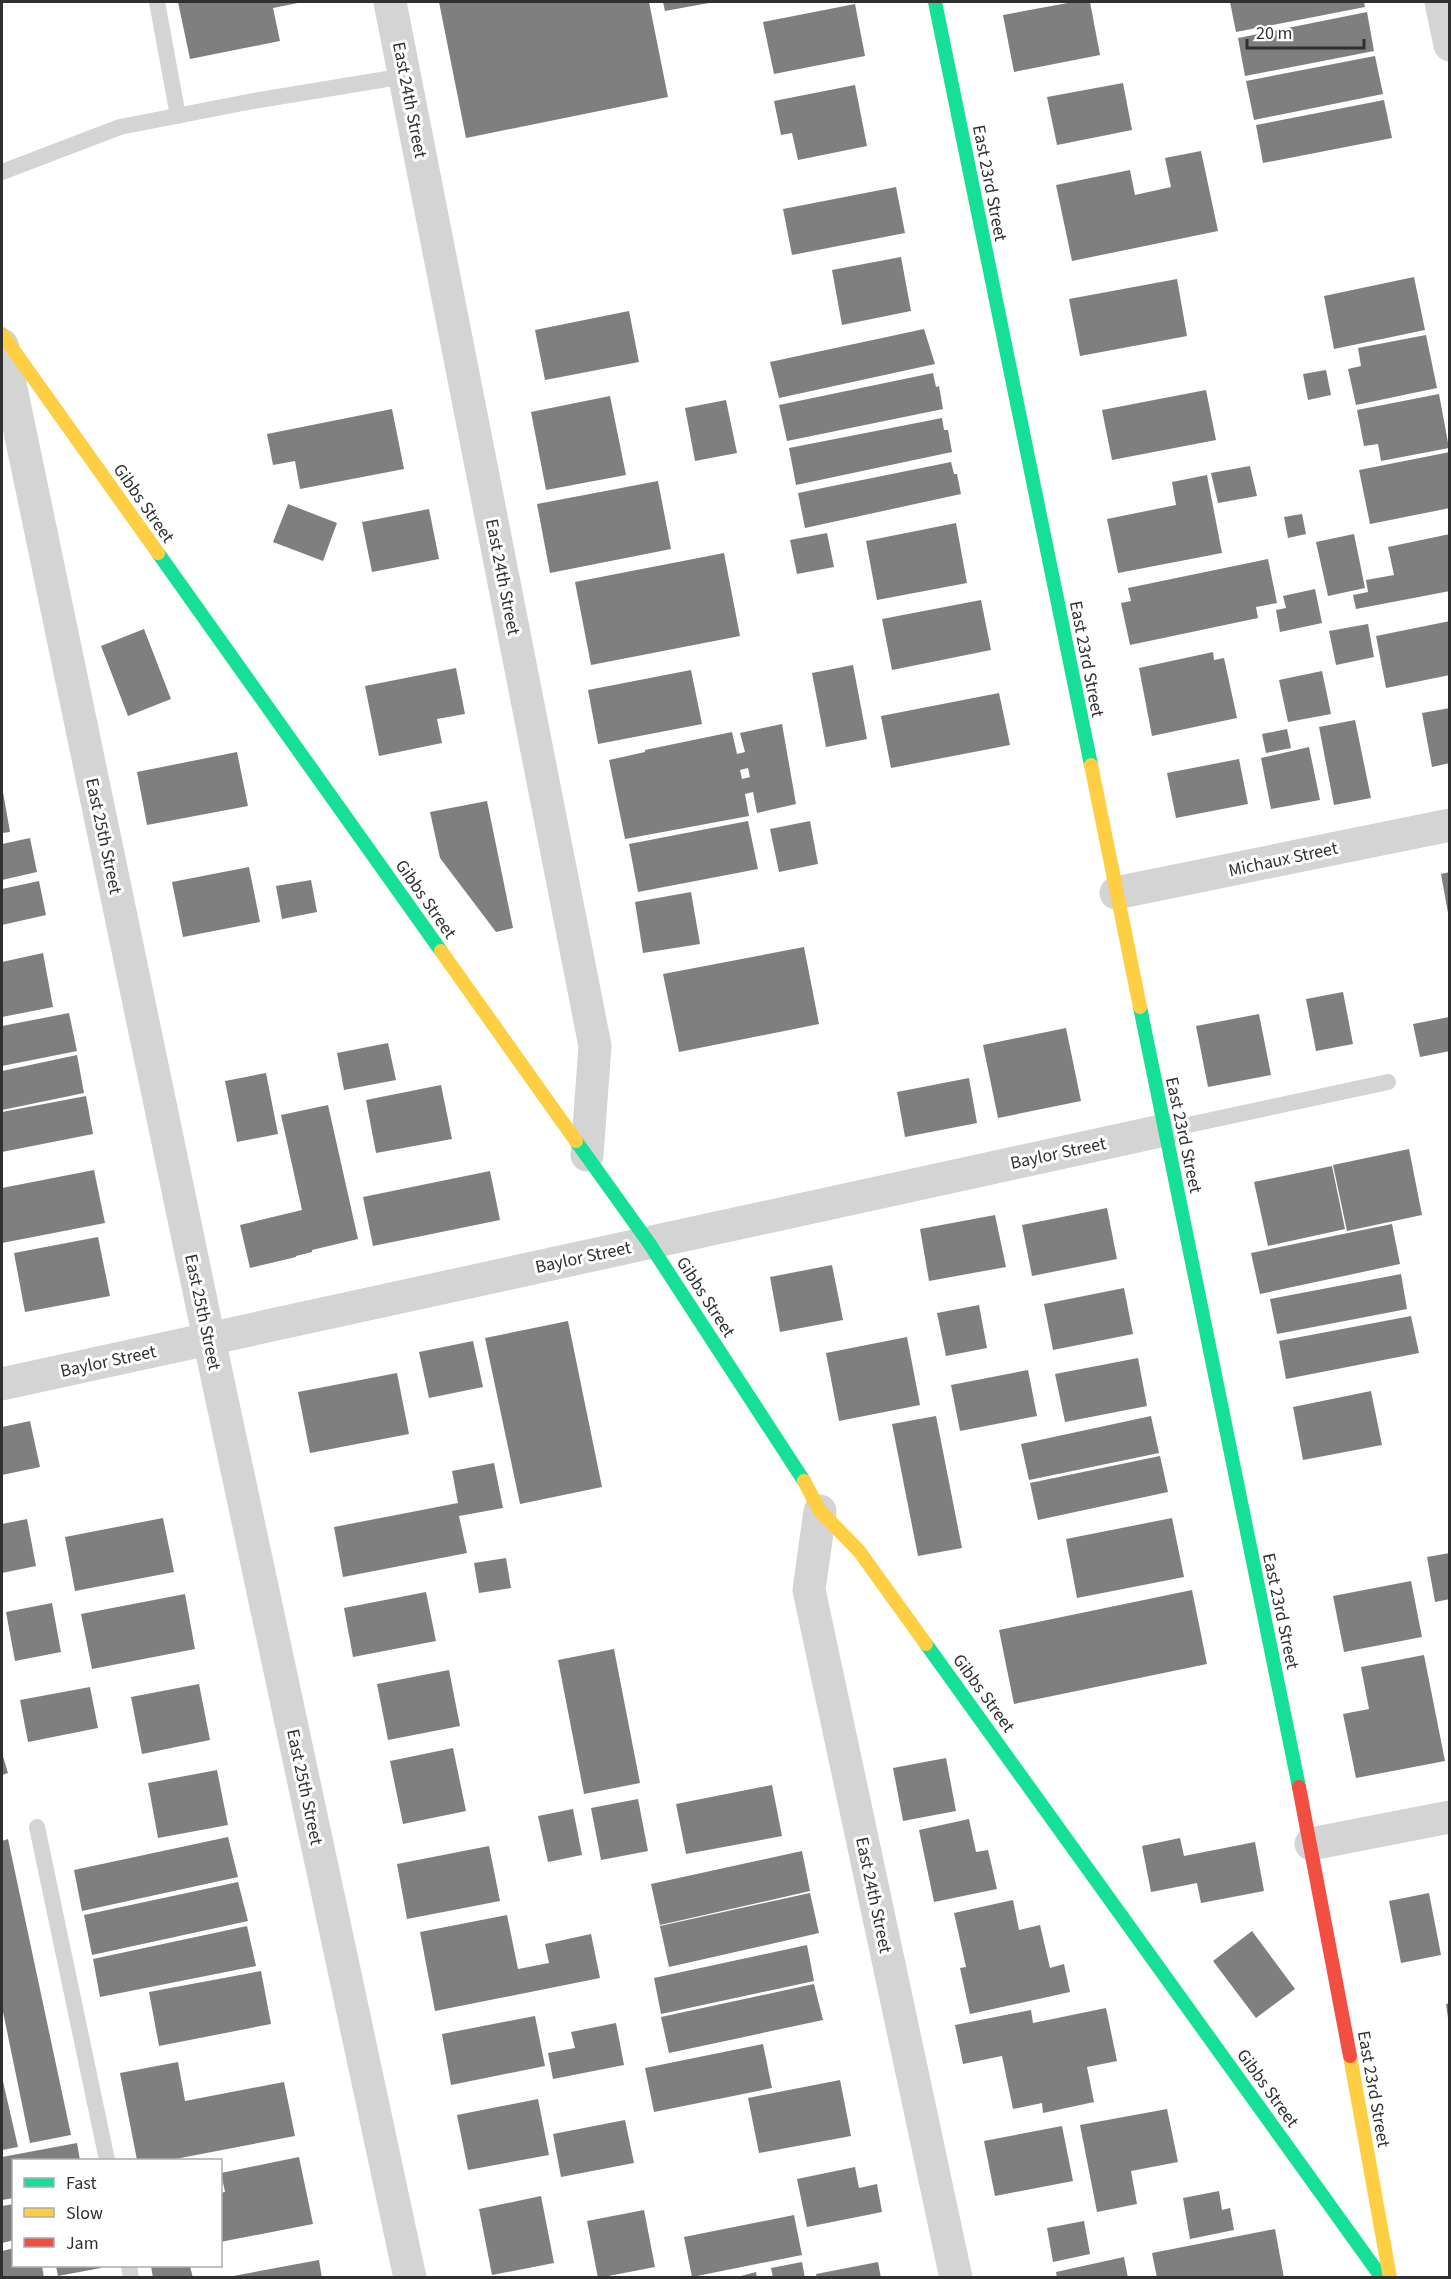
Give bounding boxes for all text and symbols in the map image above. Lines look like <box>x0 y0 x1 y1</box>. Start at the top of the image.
scale bar <box>1247 12 1364 50</box>
text: 20 m <box>1256 21 1292 46</box>
street label: East 24th Street <box>386 40 433 160</box>
street label: East 23rd Street <box>966 123 1013 243</box>
street label: Gibbs Street <box>107 459 180 548</box>
street label: East 24th Street <box>479 517 526 637</box>
street label: East 23rd Street <box>1063 599 1110 719</box>
street label: East 25th Street <box>79 776 128 896</box>
street label: Michaux Street <box>1226 836 1340 883</box>
street label: Gibbs Street <box>389 855 462 944</box>
street label: East 23rd Street <box>1159 1075 1208 1195</box>
street label: Baylor Street <box>1008 1131 1108 1176</box>
street label: Baylor Street <box>533 1235 633 1280</box>
street label: East 25th Street <box>178 1252 227 1372</box>
street label: Gibbs Street <box>670 1252 741 1343</box>
street label: Baylor Street <box>58 1339 158 1384</box>
street label: East 23rd Street <box>1256 1551 1305 1671</box>
street label: Gibbs Street <box>947 1649 1021 1738</box>
street label: East 25th Street <box>280 1727 329 1847</box>
street label: East 24th Street <box>849 1835 898 1955</box>
street label: East 23rd Street <box>1351 2029 1396 2149</box>
street label: Gibbs Street <box>1231 2044 1305 2133</box>
legend <box>12 2159 222 2267</box>
text: Fast <box>66 2171 97 2196</box>
text: Slow <box>66 2201 103 2226</box>
text: Jam <box>66 2231 99 2256</box>

